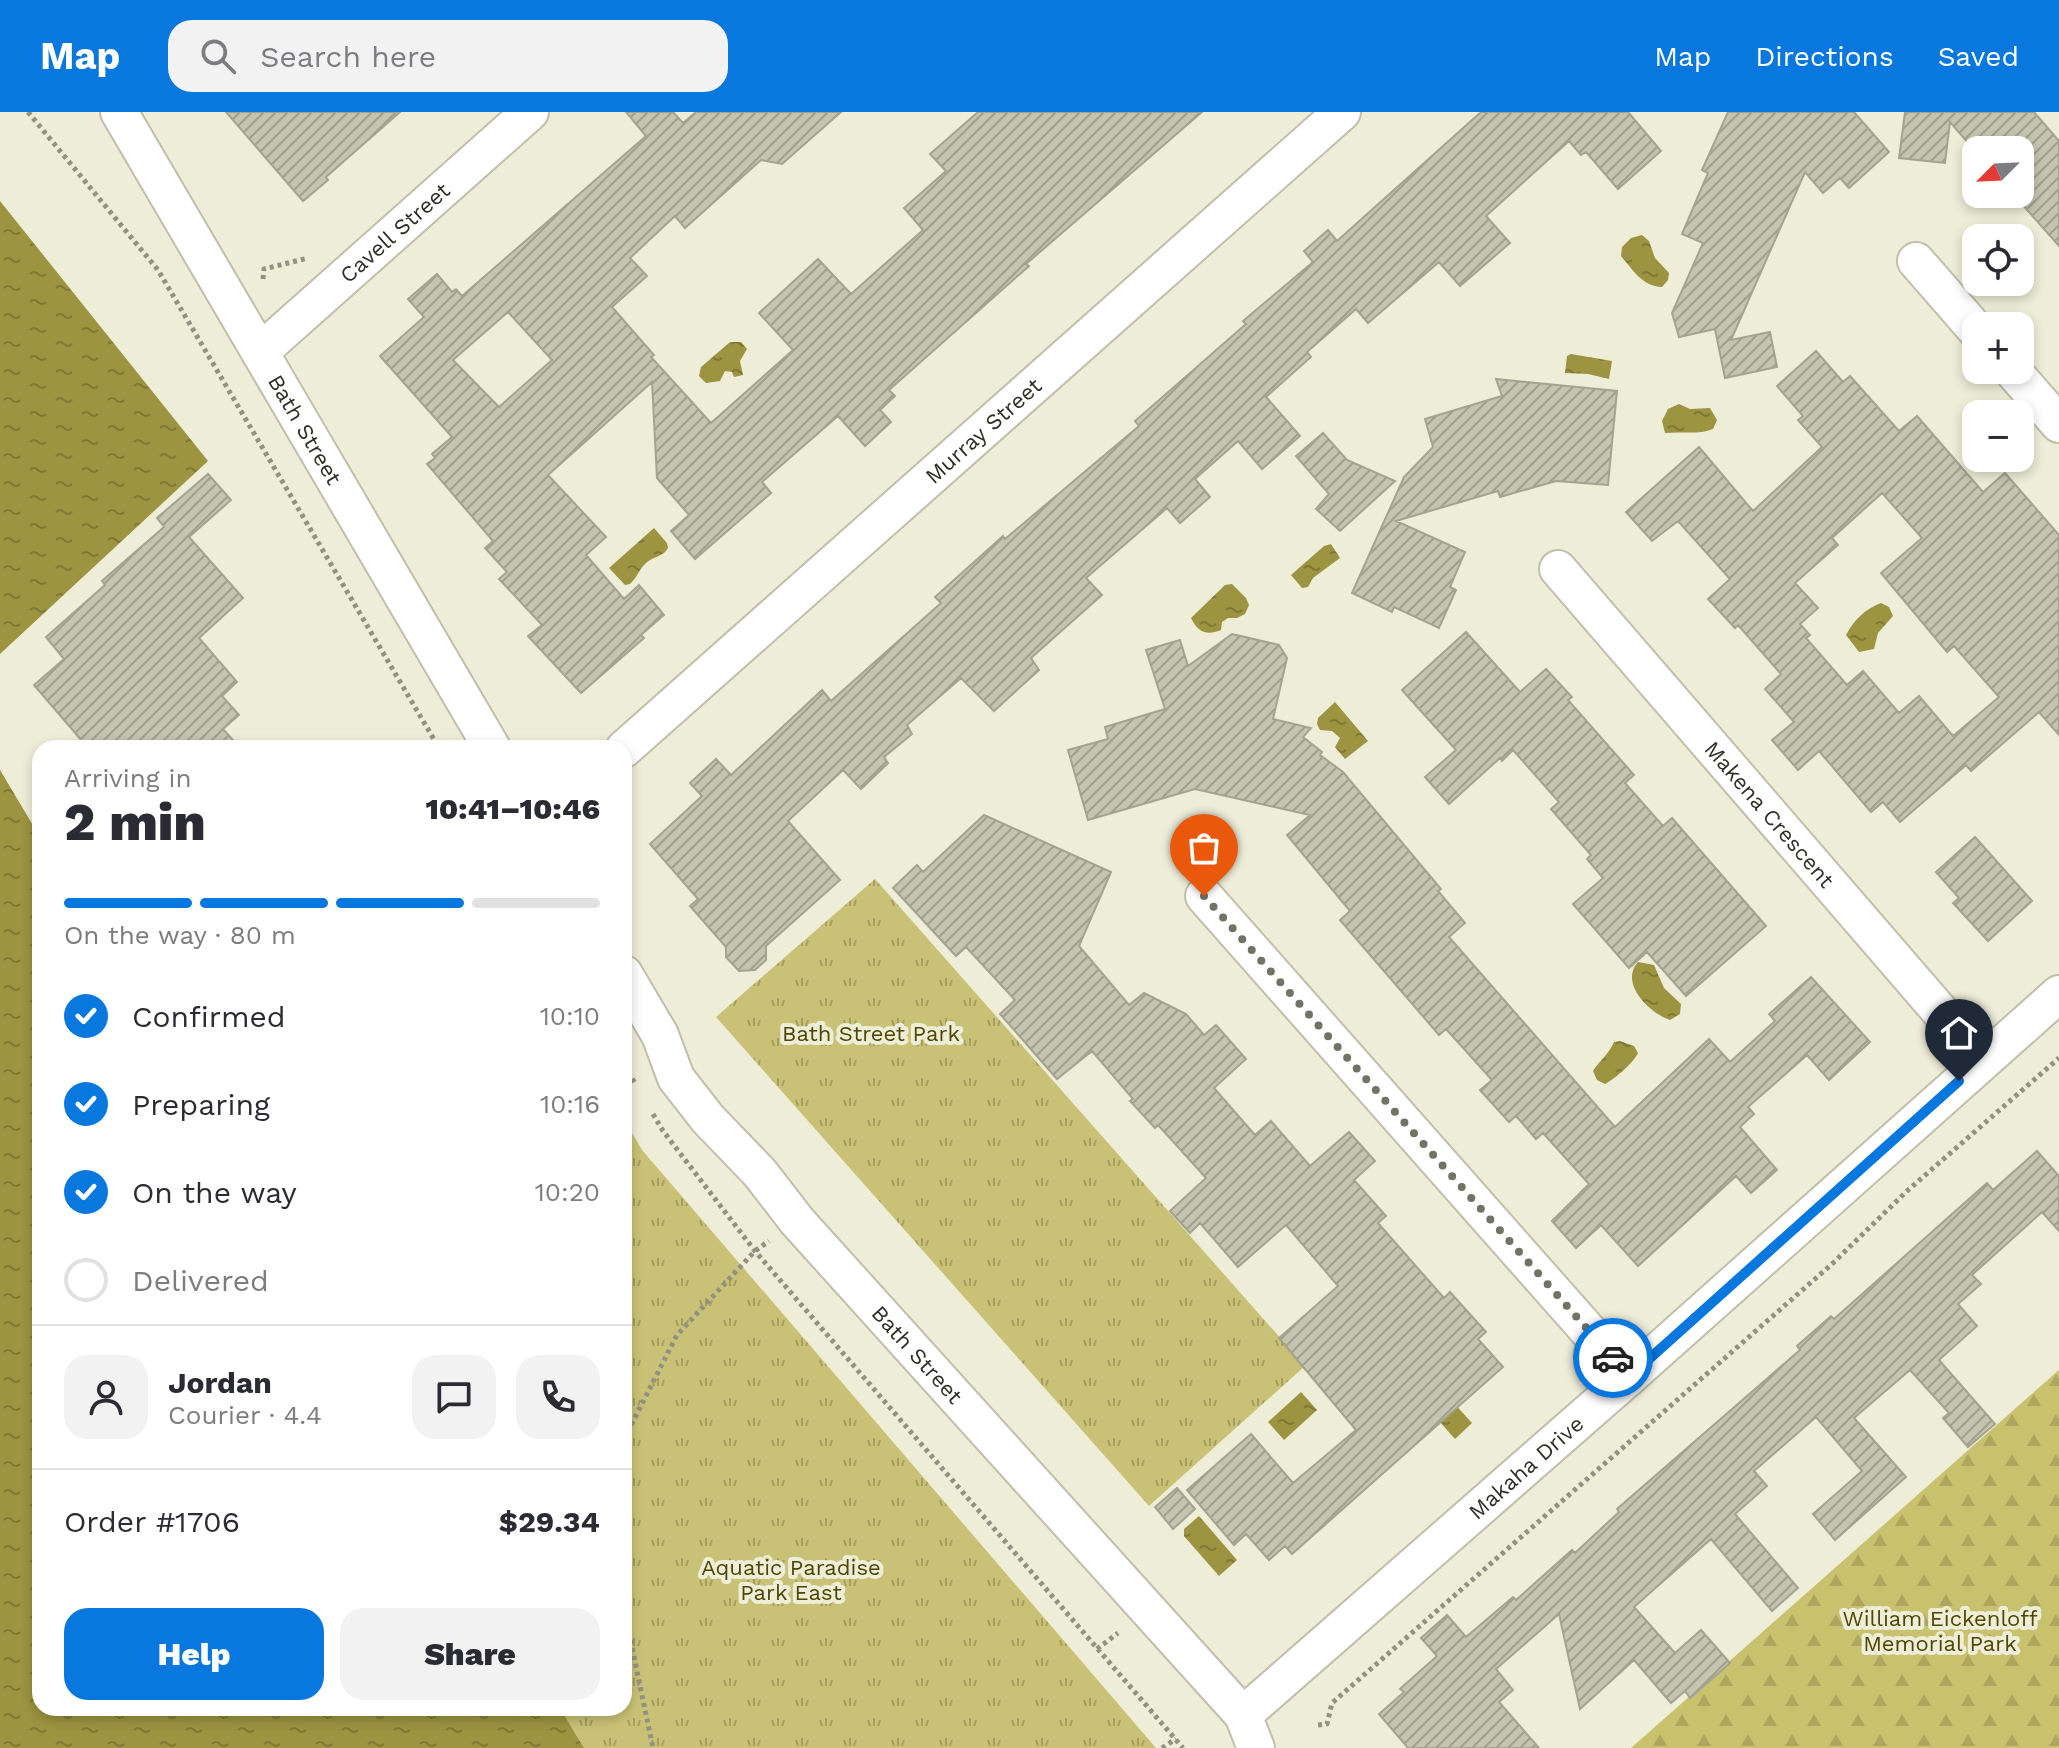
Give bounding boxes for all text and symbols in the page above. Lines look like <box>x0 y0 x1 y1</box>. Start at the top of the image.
search box <box>168 20 728 92</box>
text: Map <box>40 34 120 78</box>
icon: search <box>196 34 240 78</box>
text: Search here <box>260 39 436 74</box>
text: Map <box>1654 40 1711 73</box>
text: Directions <box>1755 40 1894 73</box>
text: Saved <box>1938 40 2019 73</box>
north arrow <box>1962 136 2034 208</box>
map controls <box>1962 136 2034 472</box>
street label: Cavell Street <box>335 177 454 288</box>
button: locate <box>1962 224 2034 296</box>
button: + <box>1962 312 2034 384</box>
street label: Bath Street <box>263 370 347 489</box>
street label: Murray Street <box>920 373 1046 488</box>
button: − <box>1962 400 2034 472</box>
street label: Makena Crescent <box>1700 736 1840 892</box>
text: Arriving in <box>64 763 192 793</box>
text: 10:41–10:46 <box>425 791 600 826</box>
text: 2 min <box>64 792 206 853</box>
pin <box>1170 814 1238 896</box>
icon: bag <box>1182 826 1226 870</box>
text: On the way · 80 m <box>64 920 296 950</box>
icon: check <box>64 994 108 1038</box>
text: Confirmed <box>132 999 286 1034</box>
pin <box>1925 999 1993 1081</box>
text: 10:10 <box>540 1001 600 1031</box>
icon: home <box>1937 1011 1981 1055</box>
park label: Bath Street Park <box>782 1021 960 1046</box>
icon: check <box>64 1082 108 1126</box>
text: Preparing <box>132 1087 270 1122</box>
text: 10:16 <box>540 1089 600 1119</box>
icon: check <box>64 1170 108 1214</box>
text: On the way <box>132 1175 297 1210</box>
text: 10:20 <box>535 1177 600 1207</box>
text: Delivered <box>132 1263 269 1298</box>
street label: Bath Street <box>867 1300 968 1408</box>
courier <box>1573 1318 1653 1398</box>
icon: car <box>1591 1336 1635 1380</box>
button: person <box>64 1355 148 1439</box>
button: chat <box>412 1355 496 1439</box>
button: phone <box>516 1355 600 1439</box>
text: Jordan <box>168 1365 272 1400</box>
text: Courier · 4.4 <box>168 1400 322 1430</box>
street label: Makaha Drive <box>1464 1411 1588 1524</box>
text: Order #1706 <box>64 1504 240 1539</box>
text: $29.34 <box>499 1504 600 1539</box>
park label: Aquatic Paradise Park East <box>701 1555 881 1605</box>
park label: William Eickenloff Memorial Park <box>1843 1606 2038 1656</box>
button: Help <box>64 1608 324 1700</box>
button: Share <box>340 1608 600 1700</box>

